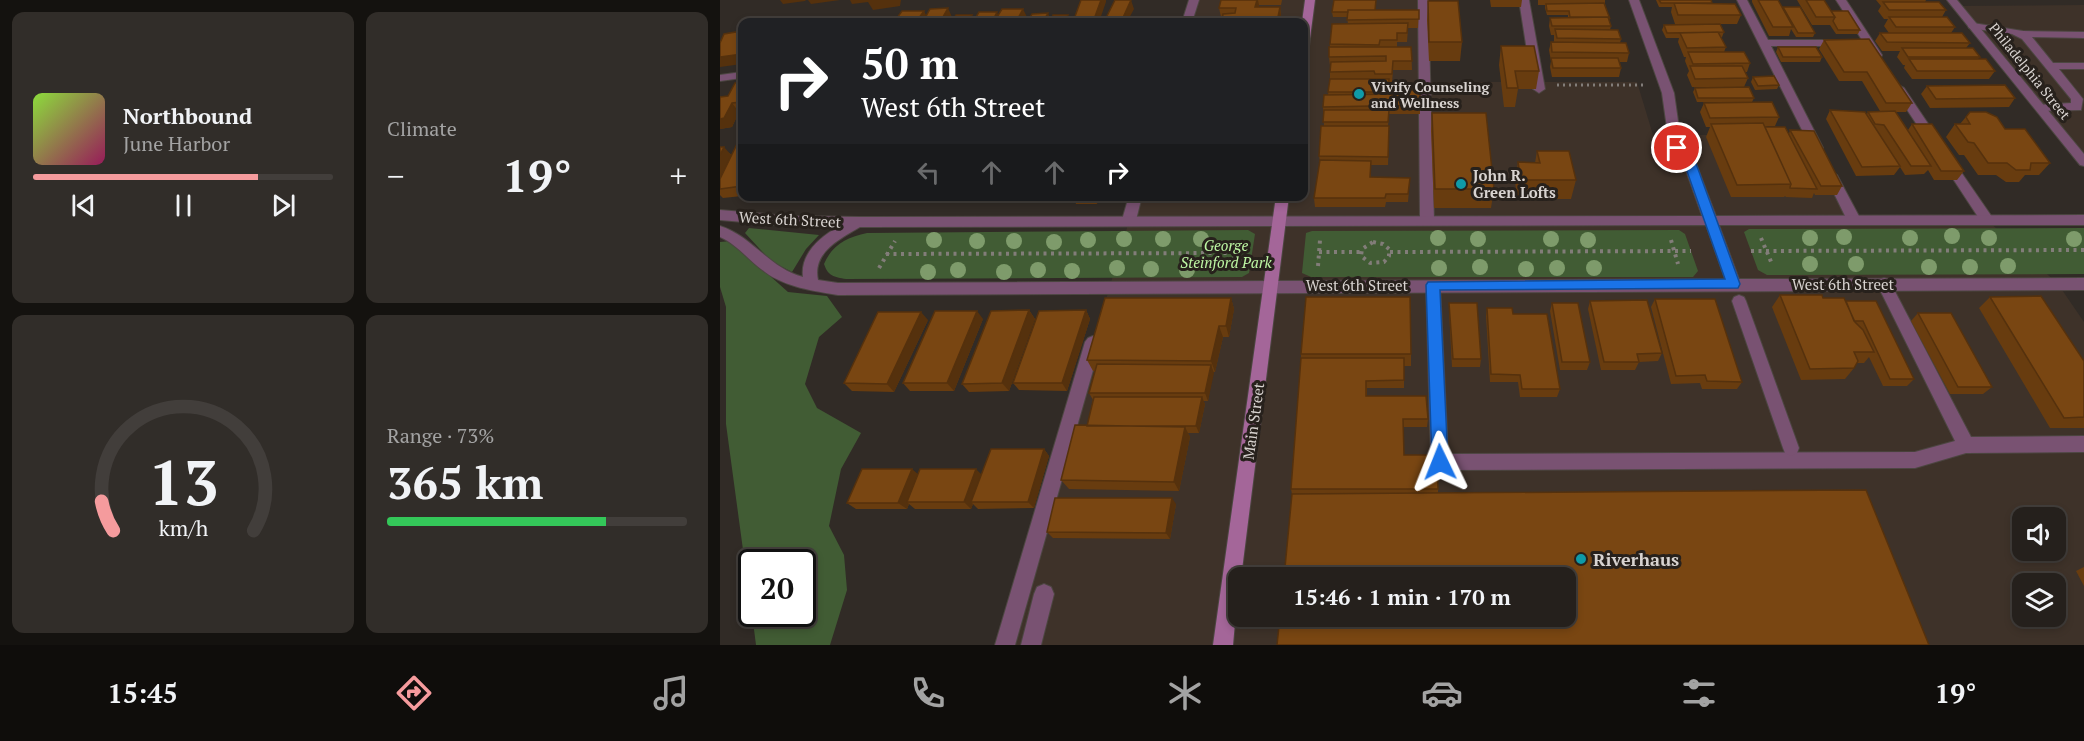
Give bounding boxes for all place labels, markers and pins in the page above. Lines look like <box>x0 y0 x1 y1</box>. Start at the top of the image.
place label: Vivify Counseling and Wellness <box>1371 77 1491 112</box>
marker: Vivify Counseling and Wellness <box>1352 87 1366 101</box>
pin <box>1651 122 1702 173</box>
place label: John R. Green Lofts <box>1473 165 1556 202</box>
marker: John R. Green Lofts <box>1454 177 1468 191</box>
place label: Riverhaus <box>1593 547 1679 571</box>
marker: Riverhaus <box>1574 552 1588 566</box>

